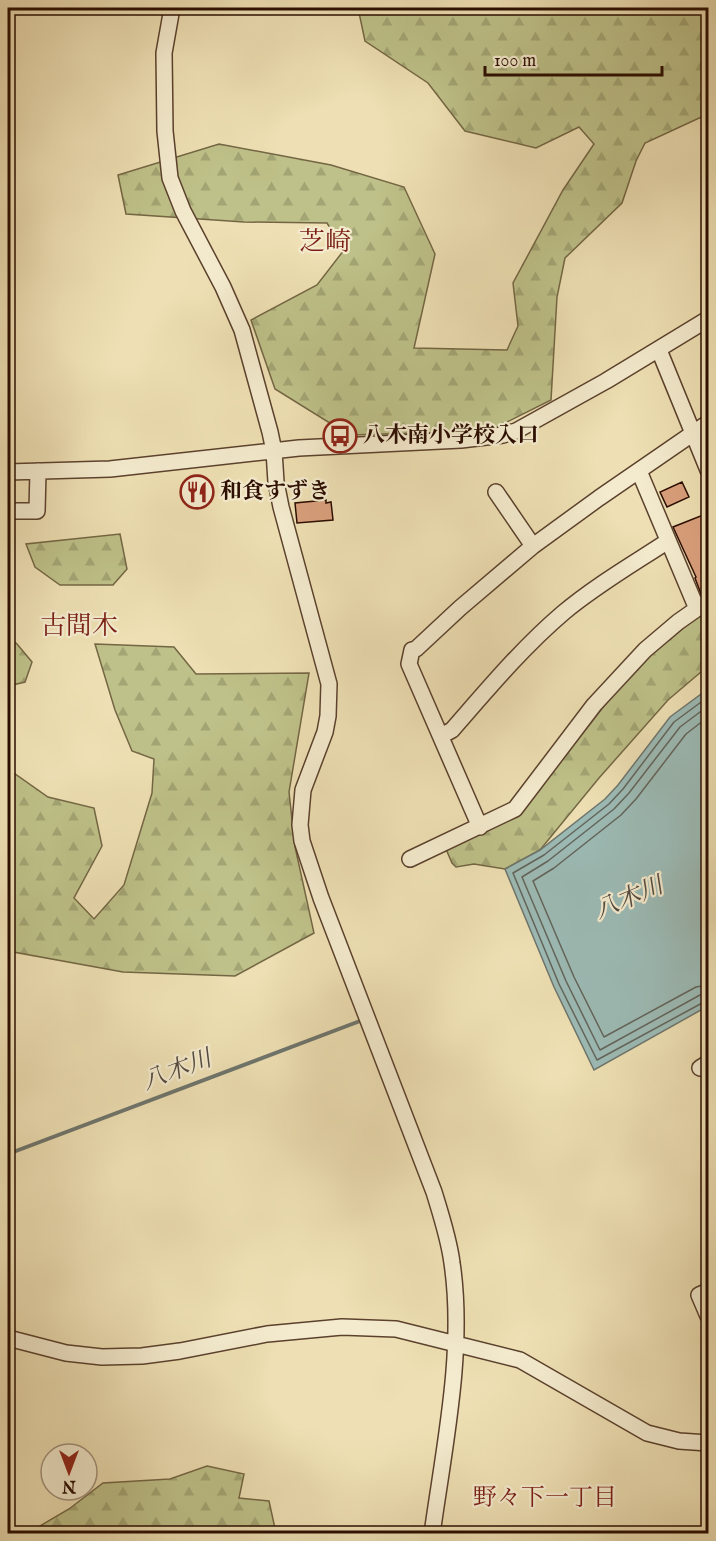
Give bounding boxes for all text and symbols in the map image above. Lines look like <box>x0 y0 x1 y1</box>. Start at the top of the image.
scale bar <box>485 39 662 77</box>
text: 100 m <box>494 50 536 73</box>
district label: 芝崎 <box>299 226 351 259</box>
bus stop icon: 八木南小学校入口 <box>322 418 358 454</box>
place label: 八木南小学校入口 <box>363 422 539 450</box>
restaurant icon: 和食すずき <box>179 474 215 510</box>
place label: 和食すずき <box>220 478 330 506</box>
district label: 古間木 <box>40 610 118 643</box>
water label: 八木川 <box>590 869 671 927</box>
water label: 八木川 <box>138 1043 219 1098</box>
north arrow <box>39 1442 99 1502</box>
text: N <box>62 1475 77 1495</box>
district label: 野々下一丁目 <box>473 1483 617 1514</box>

